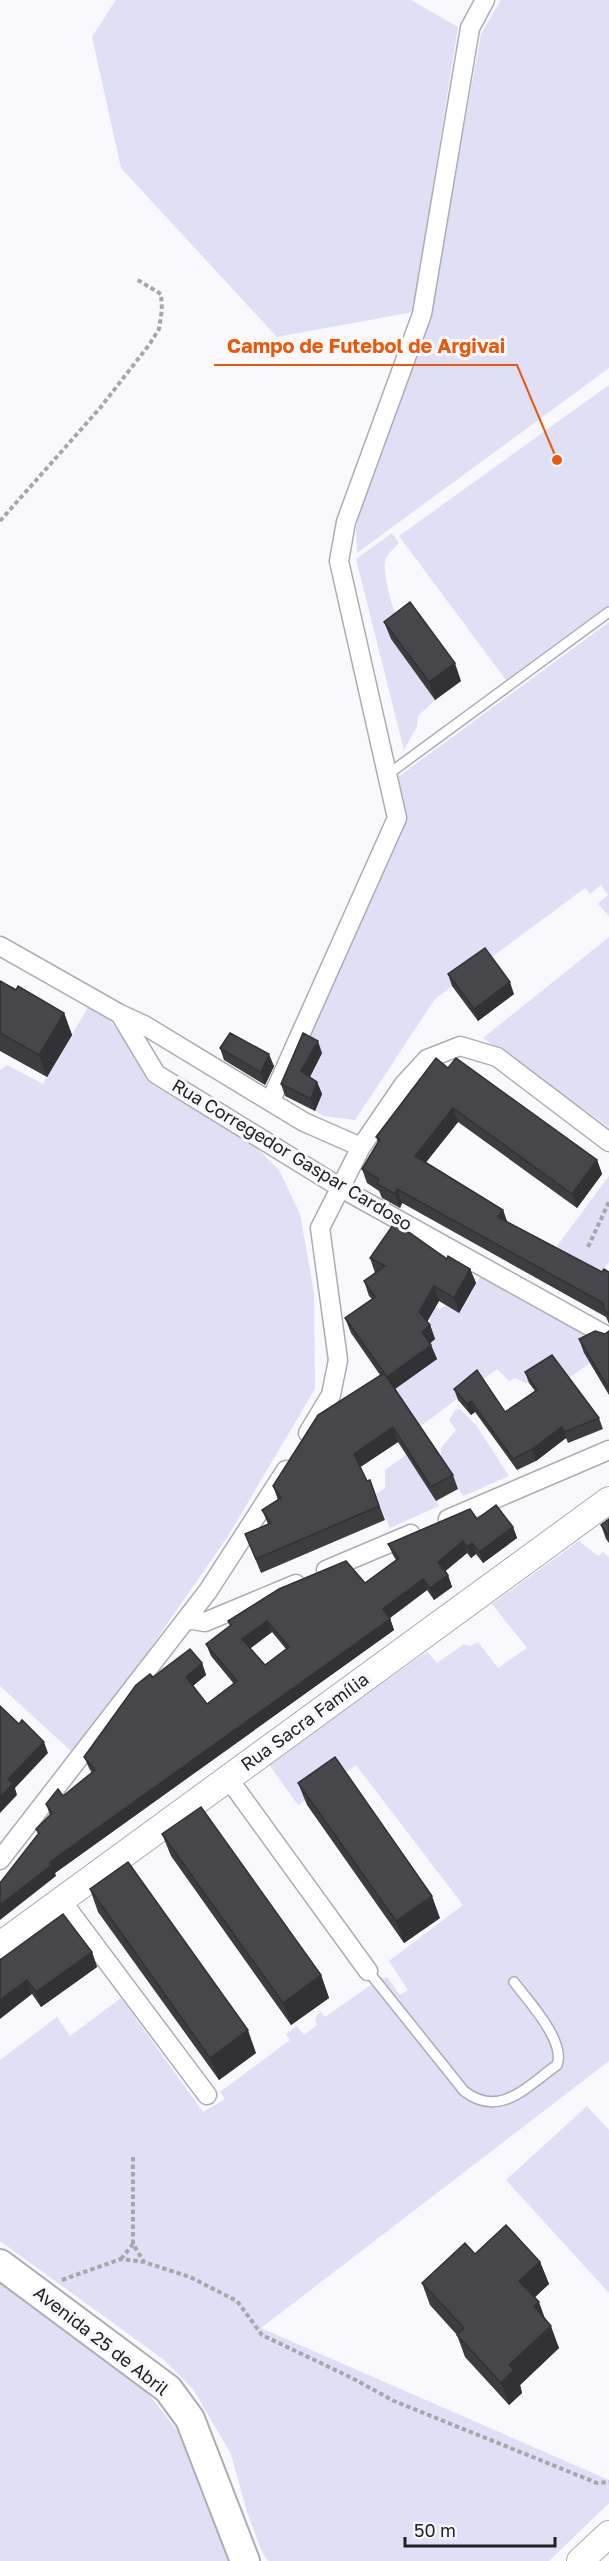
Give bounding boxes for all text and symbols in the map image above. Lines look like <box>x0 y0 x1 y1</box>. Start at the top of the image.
callout: Campo de Futebol de Argivai <box>214 327 517 365</box>
text: Campo de Futebol de Argivai <box>227 333 505 357</box>
street label: Rua Corregedor Gaspar Cardoso <box>168 1074 417 1235</box>
street label: Rua Sacra Família <box>236 1667 373 1775</box>
street label: Avenida 25 de Abril <box>30 2281 174 2400</box>
scale bar <box>405 2510 555 2548</box>
text: 50 m <box>414 2519 456 2541</box>

